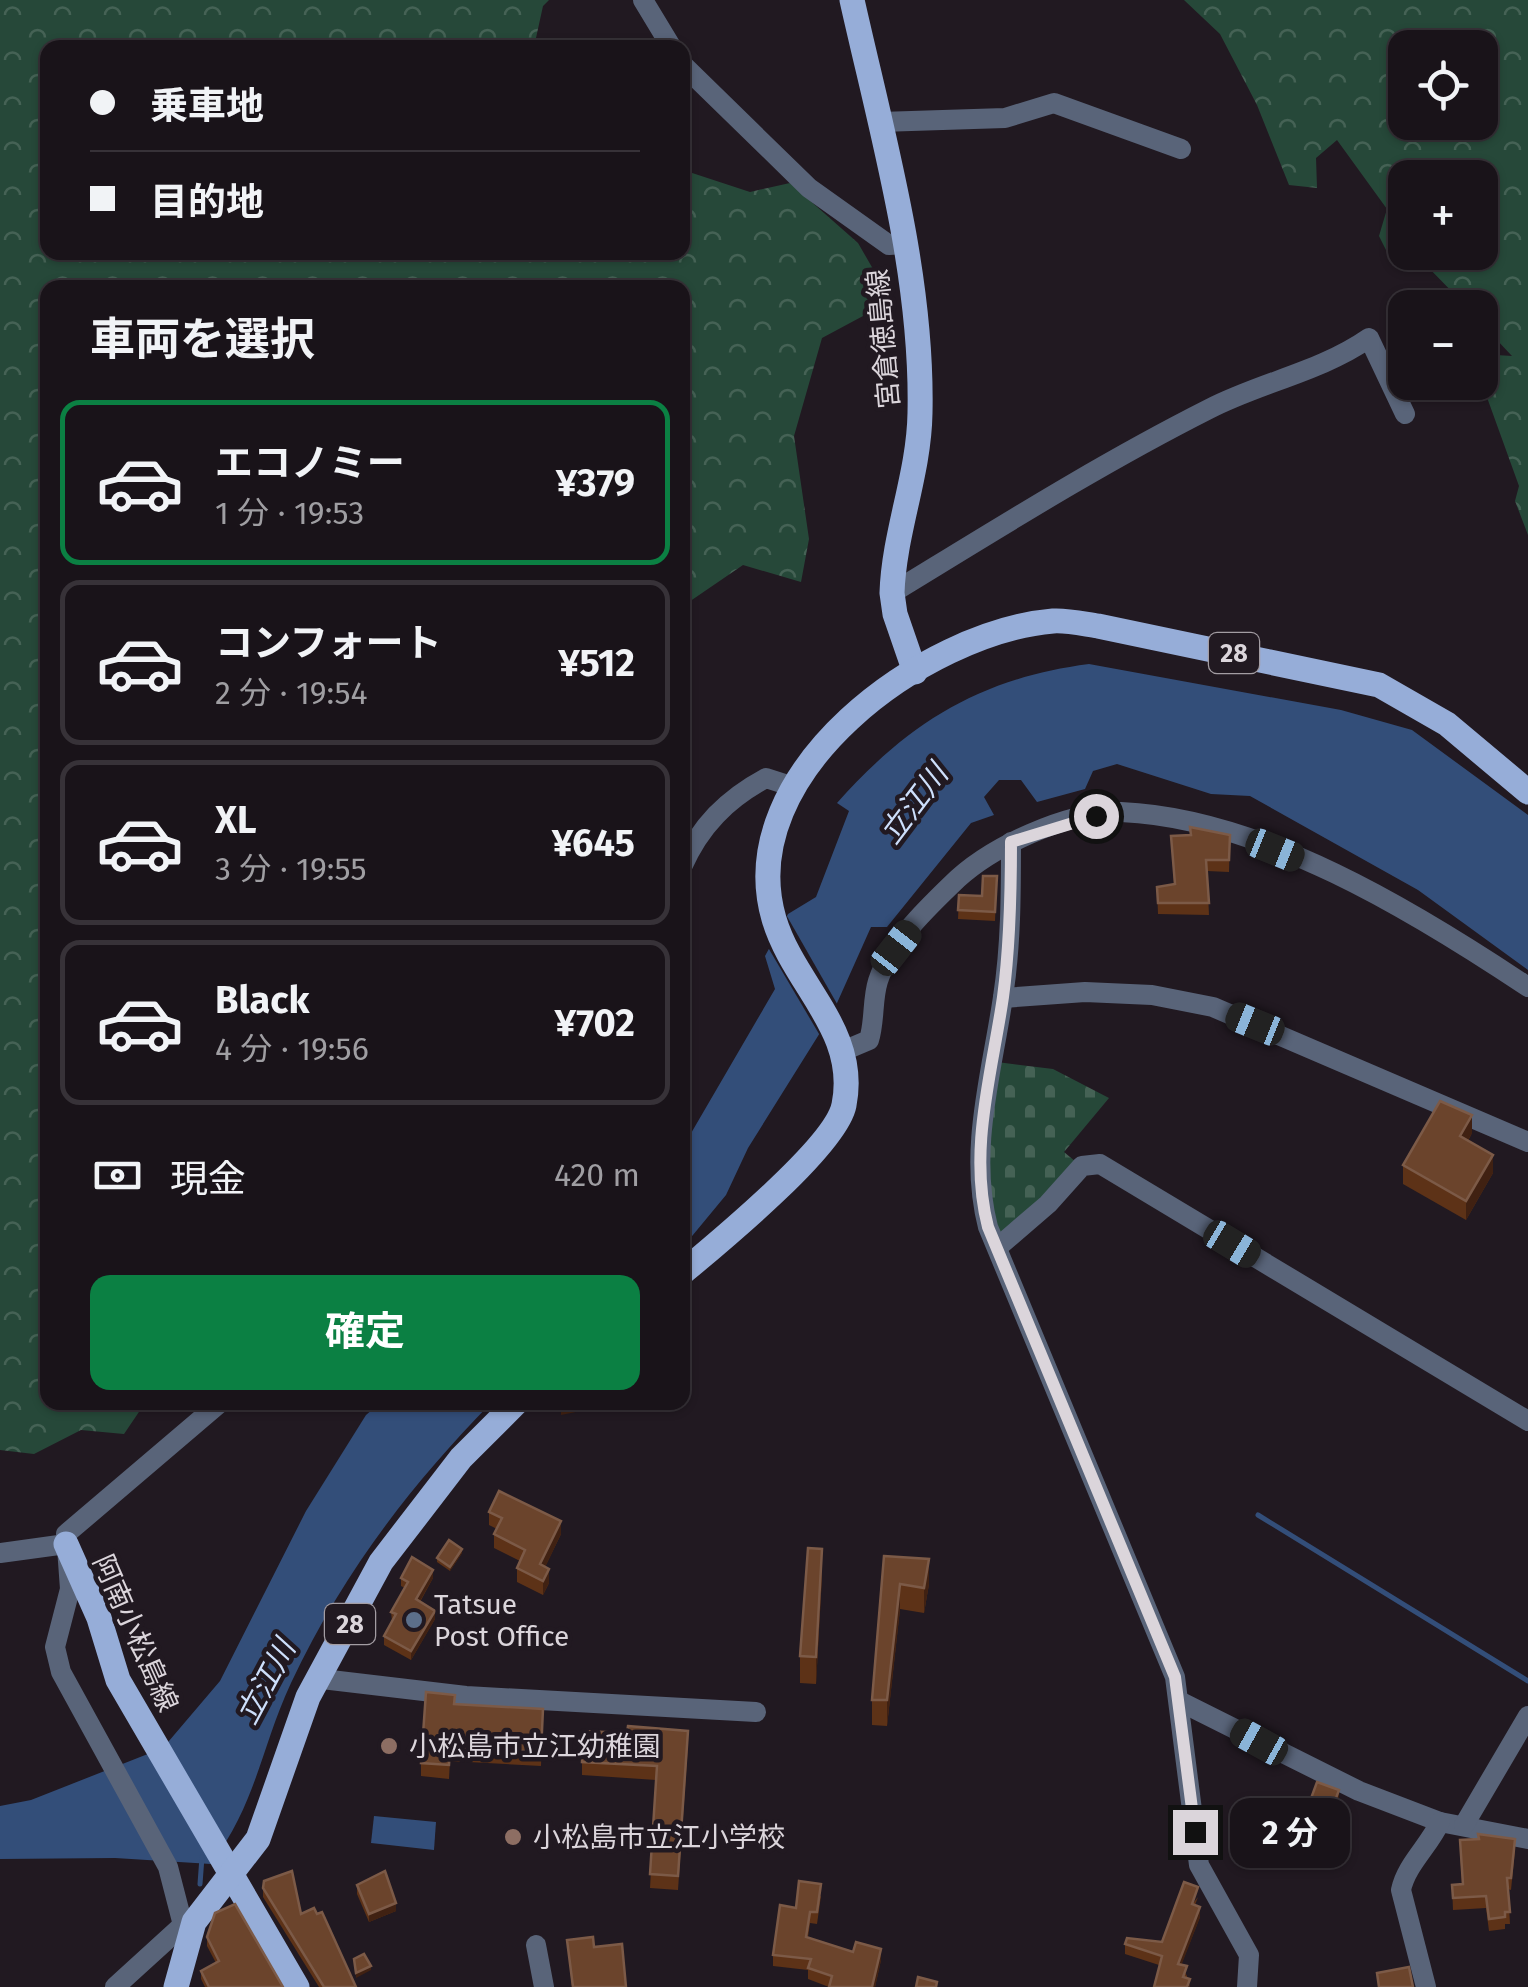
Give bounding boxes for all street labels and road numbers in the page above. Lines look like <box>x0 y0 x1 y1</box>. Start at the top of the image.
street label: 宮倉徳島線 <box>861 268 906 410</box>
road number: 28 <box>1209 633 1259 673</box>
street label: 阿南小松島線 <box>86 1550 185 1717</box>
road number: 28 <box>325 1604 375 1644</box>

